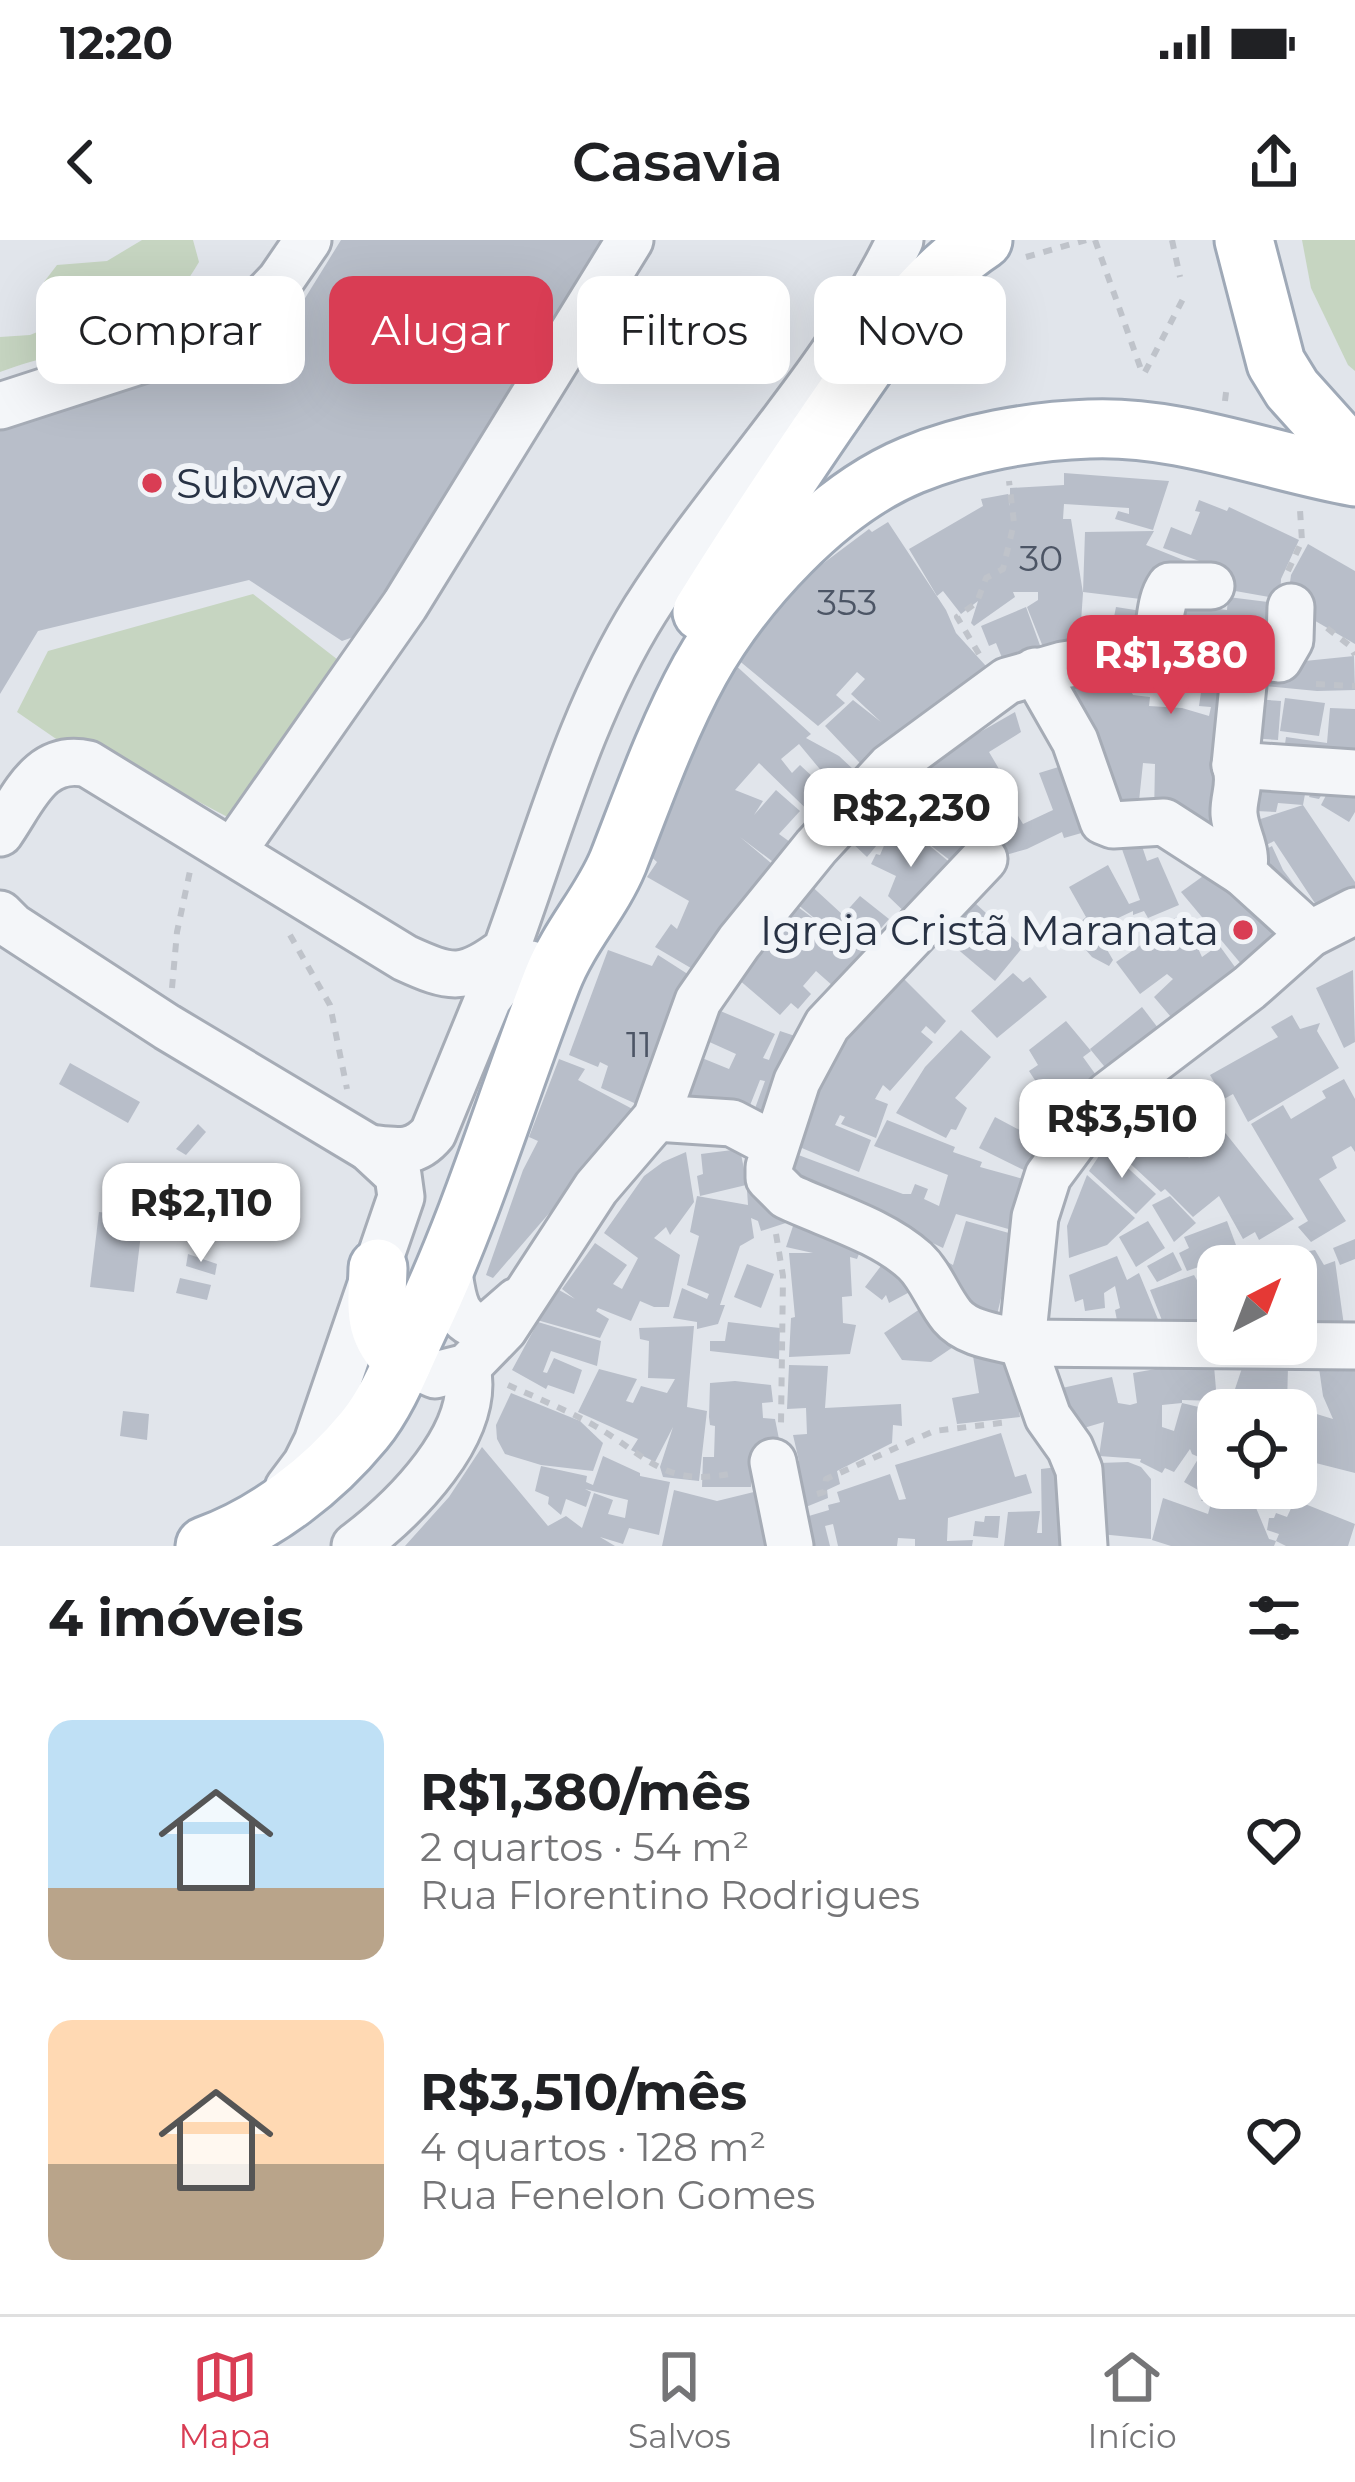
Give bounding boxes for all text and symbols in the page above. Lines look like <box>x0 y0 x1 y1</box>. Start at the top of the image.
text: 12:20 <box>60 15 173 70</box>
icon: back <box>48 129 114 195</box>
text: Casavia <box>572 129 783 195</box>
icon: share <box>1241 129 1307 195</box>
chip: Comprar <box>36 276 305 384</box>
chip: Alugar <box>329 276 553 384</box>
chip: Filtros <box>577 276 790 384</box>
chip: Novo <box>814 276 1006 384</box>
place label: Subway <box>176 457 341 509</box>
marker: Subway <box>139 470 165 496</box>
house number: 30 <box>1019 536 1063 580</box>
house number: 353 <box>817 580 877 624</box>
pin: R$1,380 <box>1060 615 1282 717</box>
text: R$1,380 <box>1094 630 1248 678</box>
pin: R$2,230 <box>800 768 1022 870</box>
text: R$2,230 <box>831 783 991 831</box>
place label: Igreja Cristã Maranata <box>760 904 1219 956</box>
marker: Igreja Cristã Maranata <box>1230 917 1256 943</box>
house number: 11 <box>626 1022 652 1066</box>
pin: R$3,510 <box>1011 1079 1233 1181</box>
text: R$3,510 <box>1046 1094 1198 1142</box>
pin: R$2,110 <box>90 1163 312 1265</box>
text: R$2,110 <box>129 1178 273 1226</box>
north arrow <box>1197 1245 1317 1365</box>
map controls <box>1197 1245 1317 1509</box>
button: locate <box>1197 1389 1317 1509</box>
icon: filters <box>1241 1585 1307 1651</box>
text: 4 imóveis <box>48 1587 304 1649</box>
text: R$1,380/mês <box>420 1761 751 1823</box>
icon: home <box>144 1768 288 1912</box>
icon: heart <box>1241 1807 1307 1873</box>
text: 2 quartos · 54 m² <box>420 1823 749 1871</box>
text: Rua Florentino Rodrigues <box>420 1871 920 1919</box>
text: R$3,510/mês <box>420 2061 747 2123</box>
icon: home <box>144 2068 288 2212</box>
icon: heart <box>1241 2107 1307 2173</box>
text: 4 quartos · 128 m² <box>420 2123 766 2171</box>
text: Rua Fenelon Gomes <box>420 2171 815 2219</box>
tab: Mapa <box>178 2344 271 2456</box>
tab: Salvos <box>628 2344 731 2456</box>
tab: Início <box>1088 2344 1177 2456</box>

